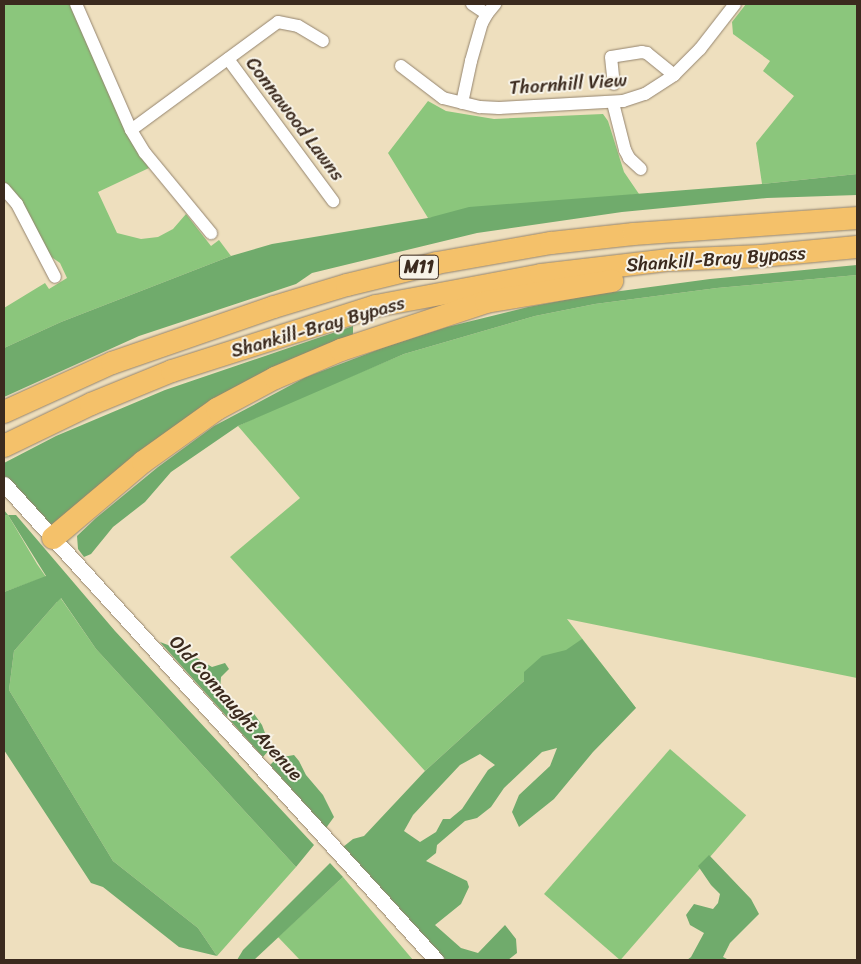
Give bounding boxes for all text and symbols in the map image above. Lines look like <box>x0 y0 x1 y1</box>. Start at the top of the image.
street label: Connawood Lawns <box>241 53 349 185</box>
street label: Thornhill View <box>508 68 628 100</box>
street label: Shankill-Bray Bypass <box>626 241 806 277</box>
road number: M11 <box>398 252 440 282</box>
street label: Shankill-Bray Bypass <box>229 291 407 363</box>
street label: Old Connaught Avenue <box>165 631 307 785</box>

